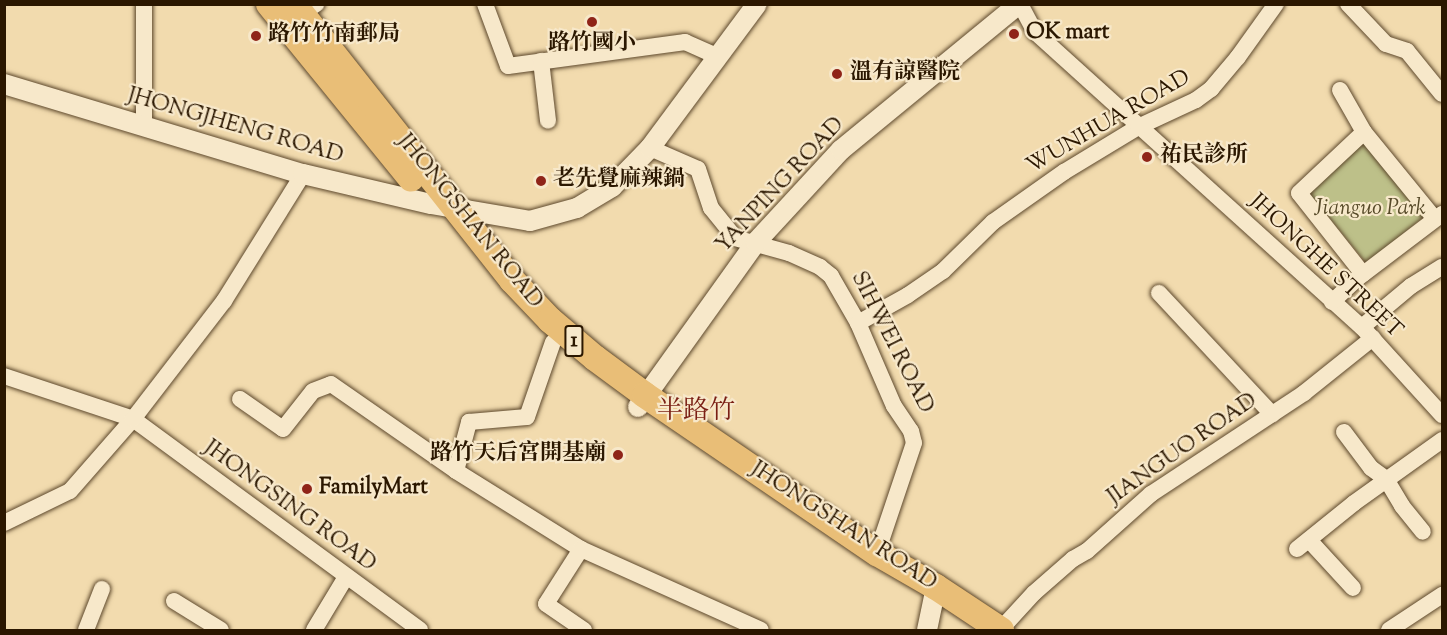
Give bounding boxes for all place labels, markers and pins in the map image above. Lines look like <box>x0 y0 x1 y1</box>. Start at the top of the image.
marker: 路竹國小 <box>585 15 599 29</box>
place label: OK mart <box>1026 21 1109 47</box>
place label: 路竹竹南郵局 <box>268 23 400 49</box>
marker: OK mart <box>1007 27 1021 41</box>
marker: 路竹竹南郵局 <box>249 29 263 43</box>
place label: 路竹國小 <box>548 32 636 58</box>
place label: 溫有諒醫院 <box>850 61 960 87</box>
marker: 溫有諒醫院 <box>828 65 846 83</box>
place label: 祐民診所 <box>1160 144 1248 170</box>
marker: 祐民診所 <box>1138 148 1156 166</box>
place label: 老先覺麻辣鍋 <box>553 168 685 194</box>
marker: 老先覺麻辣鍋 <box>534 174 548 188</box>
place label: 路竹天后宮開基廟 <box>430 442 606 468</box>
marker: 路竹天后宮開基廟 <box>611 448 625 462</box>
place label: FamilyMart <box>319 476 428 502</box>
marker: FamilyMart <box>300 482 314 496</box>

